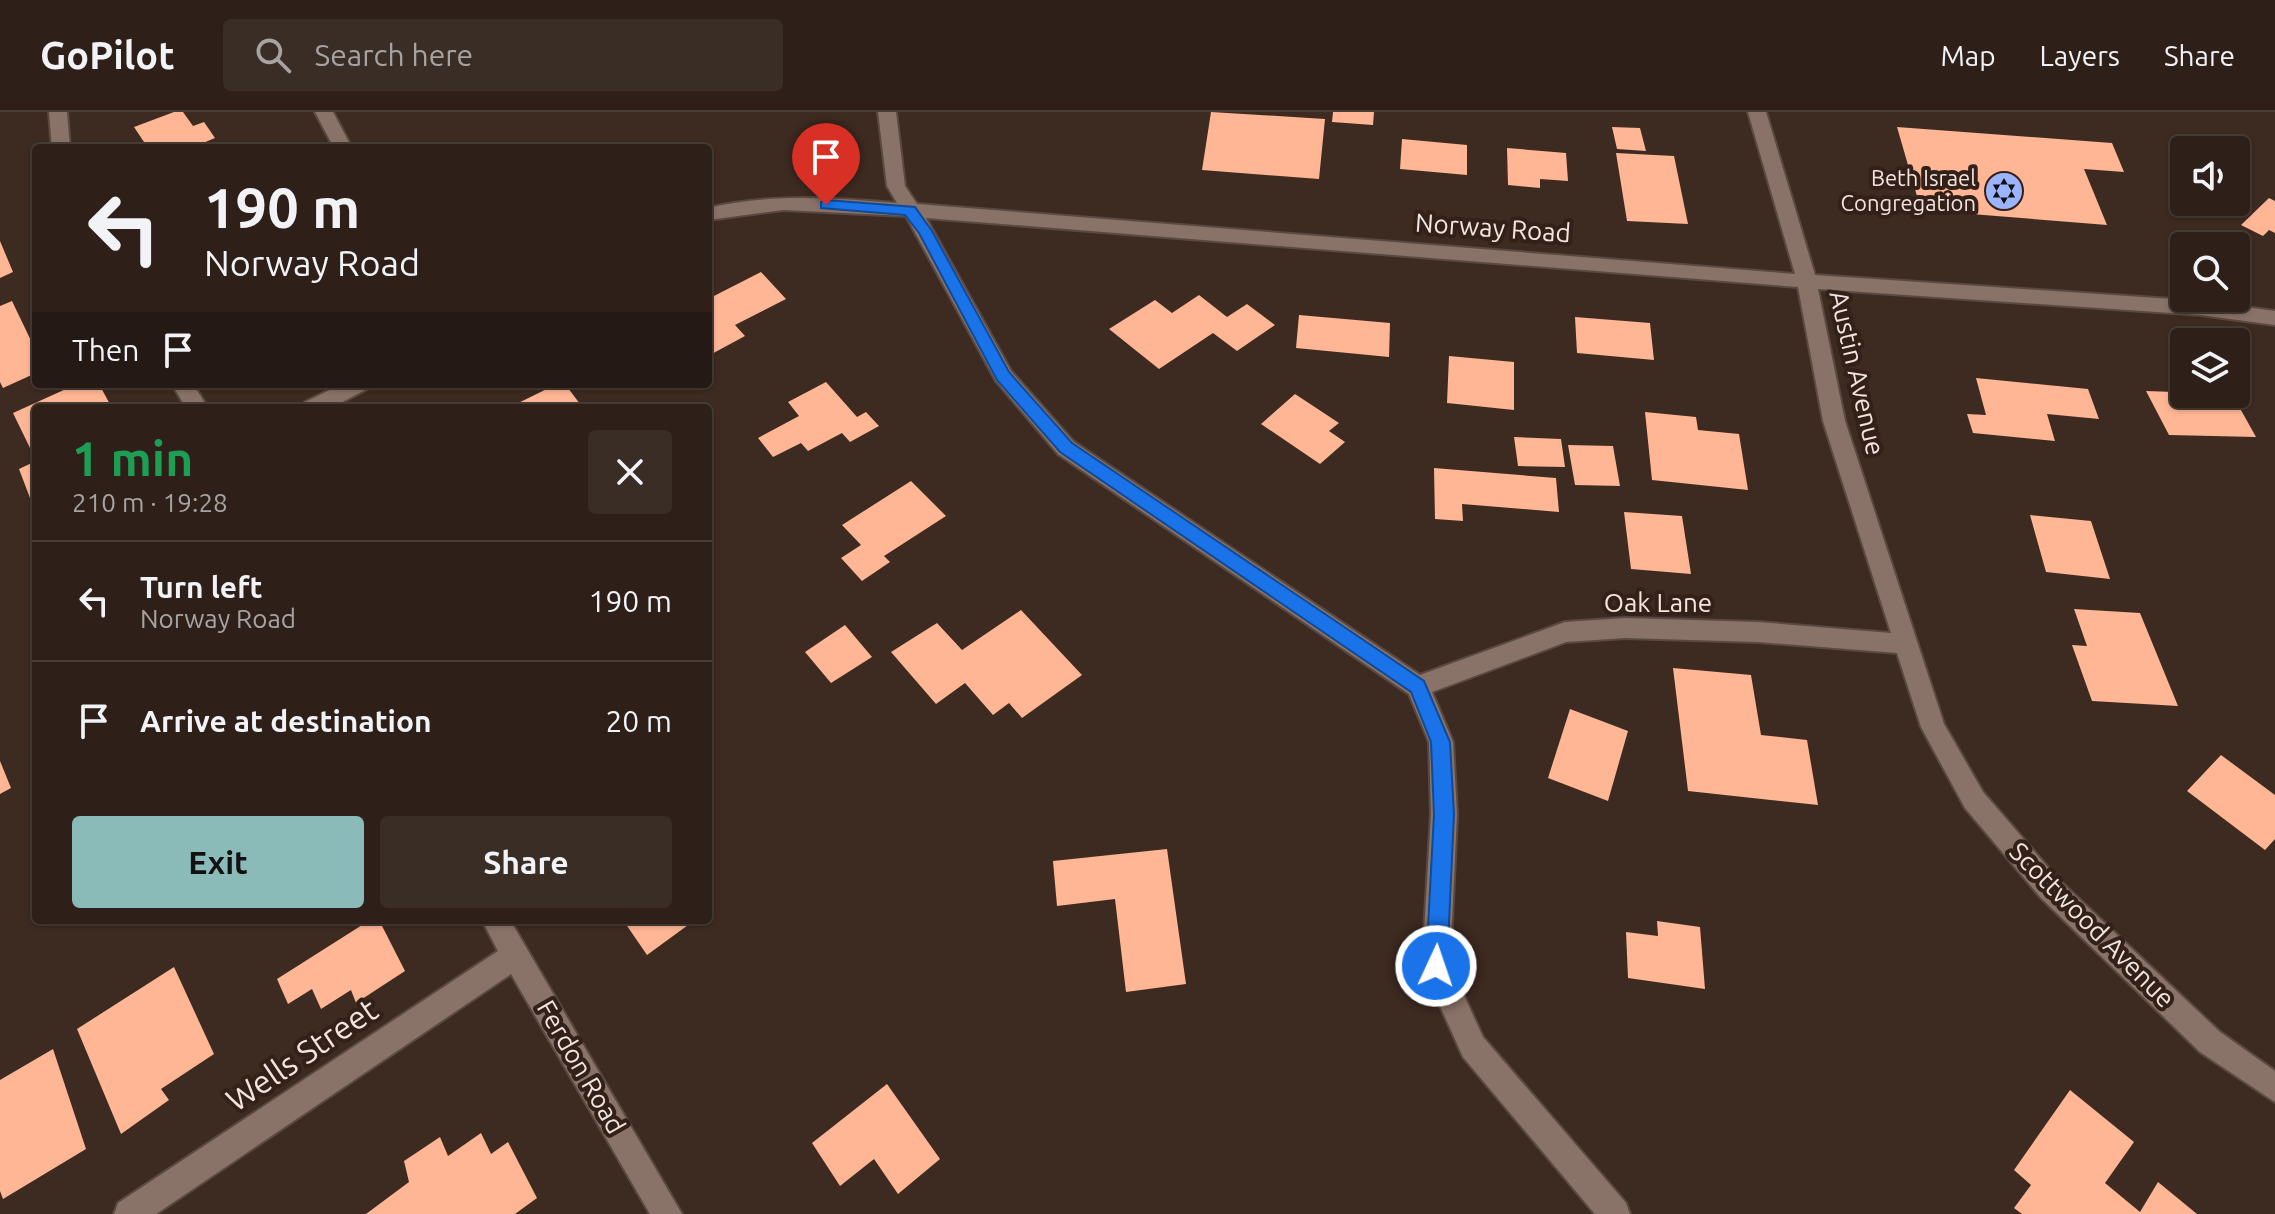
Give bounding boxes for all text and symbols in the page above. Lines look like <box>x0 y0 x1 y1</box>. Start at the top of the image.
search box <box>223 19 783 91</box>
icon: search <box>251 33 295 77</box>
text: GoPilot <box>40 34 175 76</box>
text: Search here <box>315 38 473 72</box>
text: Map <box>1940 40 1996 71</box>
text: Layers <box>2040 40 2120 71</box>
text: Share <box>2164 40 2235 71</box>
pin <box>792 123 860 205</box>
icon: arrive <box>804 135 848 179</box>
map controls <box>2170 136 2250 408</box>
button: sound <box>2170 136 2250 216</box>
place label: Beth Israel Congregation <box>1841 165 1976 215</box>
synagogue icon: Beth Israel Congregation <box>1983 170 2025 212</box>
icon: left <box>72 176 176 280</box>
text: 190 m <box>204 176 360 239</box>
street label: Norway Road <box>1414 208 1572 247</box>
button: search <box>2170 232 2250 312</box>
text: Norway Road <box>204 242 420 283</box>
street label: Austin Avenue <box>1824 288 1891 458</box>
icon: arrive <box>156 328 200 372</box>
button: layers <box>2170 328 2250 408</box>
text: Then <box>72 333 140 367</box>
button: close <box>588 430 672 514</box>
text: 1 min <box>72 431 193 485</box>
text: 210 m · 19:28 <box>72 488 228 517</box>
text: Turn left <box>140 570 262 604</box>
icon: left <box>72 579 116 623</box>
text: 190 m <box>588 584 672 618</box>
street label: Oak Lane <box>1604 588 1712 617</box>
text: Norway Road <box>140 604 296 633</box>
icon: arrive <box>72 699 116 743</box>
text: Arrive at destination <box>140 704 432 738</box>
text: 20 m <box>605 704 672 738</box>
button: Exit <box>72 816 364 908</box>
button: Share <box>380 816 672 908</box>
street label: Scottwood Avenue <box>2004 836 2181 1013</box>
position arrow <box>1394 924 1478 1008</box>
street label: Wells Street <box>219 990 384 1118</box>
street label: Ferdon Road <box>532 995 631 1139</box>

